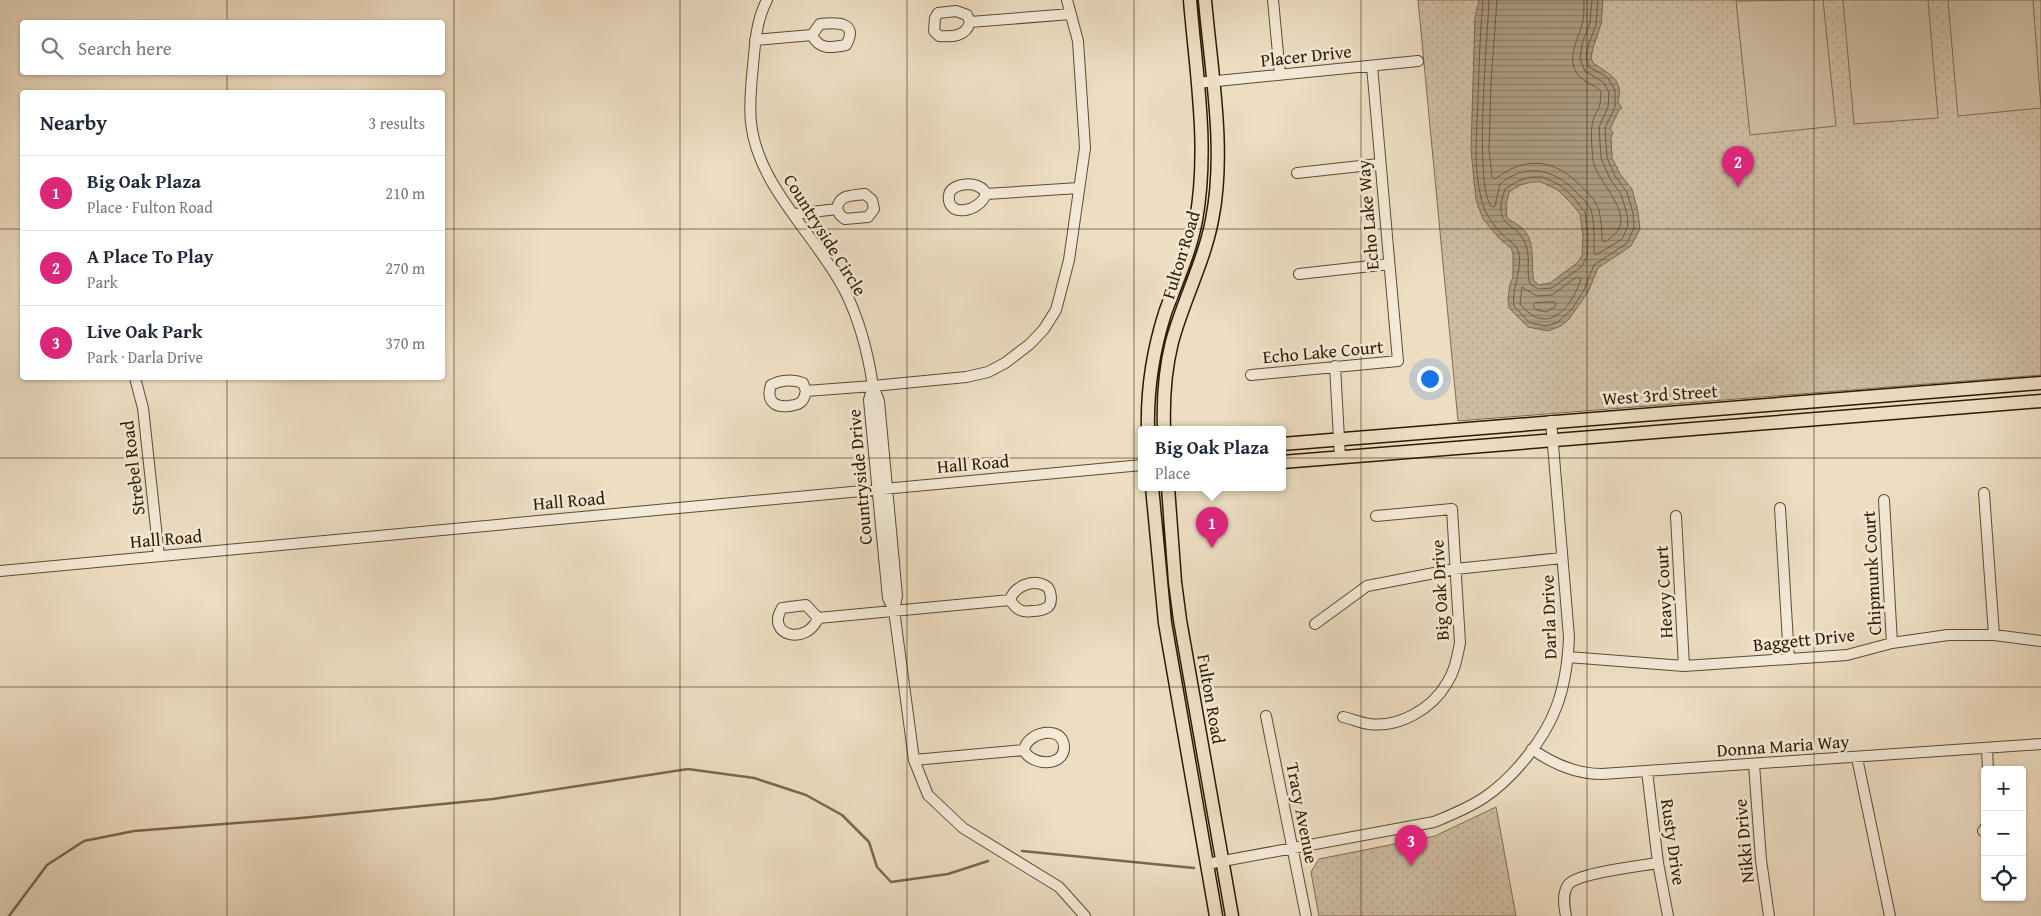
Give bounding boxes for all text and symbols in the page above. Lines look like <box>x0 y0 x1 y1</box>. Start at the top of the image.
search box <box>20 20 445 75</box>
icon: search <box>38 34 66 62</box>
text: Search here <box>78 34 172 62</box>
street label: Placer Drive <box>1259 37 1353 74</box>
text: Nearby <box>40 107 107 138</box>
text: 3 results <box>368 111 425 135</box>
pin: 2 <box>1722 146 1754 187</box>
street label: Echo Lake Way <box>1349 159 1386 271</box>
text: Big Oak Plaza <box>87 167 201 195</box>
street label: Countryside Circle <box>777 169 874 301</box>
text: 1 <box>52 181 60 205</box>
text: 210 m <box>385 181 425 205</box>
text: Place · Fulton Road <box>87 195 213 219</box>
street label: Fulton Road <box>1154 207 1207 302</box>
text: A Place To Play <box>87 242 213 270</box>
text: 2 <box>52 256 60 280</box>
text: 270 m <box>385 256 425 280</box>
text: Park <box>87 270 118 294</box>
text: Live Oak Park <box>87 317 203 345</box>
text: 3 <box>52 331 60 355</box>
text: 370 m <box>385 331 425 355</box>
street label: Echo Lake Court <box>1261 333 1385 370</box>
text: Park · Darla Drive <box>87 345 203 369</box>
your location <box>1417 366 1443 392</box>
street label: West 3rd Street <box>1601 377 1719 412</box>
street label: Countryside Drive <box>840 408 879 546</box>
street label: Strebel Road <box>113 419 152 517</box>
popup <box>1138 426 1286 491</box>
text: Big Oak Plaza <box>1155 433 1269 461</box>
street label: Hall Road <box>936 447 1010 480</box>
text: Place <box>1155 461 1190 485</box>
street label: Hall Road <box>532 484 606 517</box>
pin: 1 <box>1196 507 1228 548</box>
street label: Chipmunk Court <box>1855 509 1888 636</box>
street label: Hall Road <box>129 522 203 555</box>
street label: Big Oak Drive <box>1423 539 1456 641</box>
street label: Heavy Court <box>1648 544 1679 639</box>
street label: Darla Drive <box>1534 574 1563 660</box>
street label: Baggett Drive <box>1752 621 1856 658</box>
street label: Fulton Road <box>1190 652 1233 746</box>
street label: Donna Maria Way <box>1716 727 1850 764</box>
street label: Tracy Avenue <box>1280 760 1325 866</box>
map controls <box>1981 766 2026 901</box>
button: + <box>1981 766 2026 811</box>
street label: Rusty Drive <box>1654 797 1693 887</box>
street label: Nikki Drive <box>1726 798 1761 884</box>
button: − <box>1981 811 2026 856</box>
pin: 3 <box>1395 825 1427 866</box>
button: locate <box>1981 856 2026 901</box>

